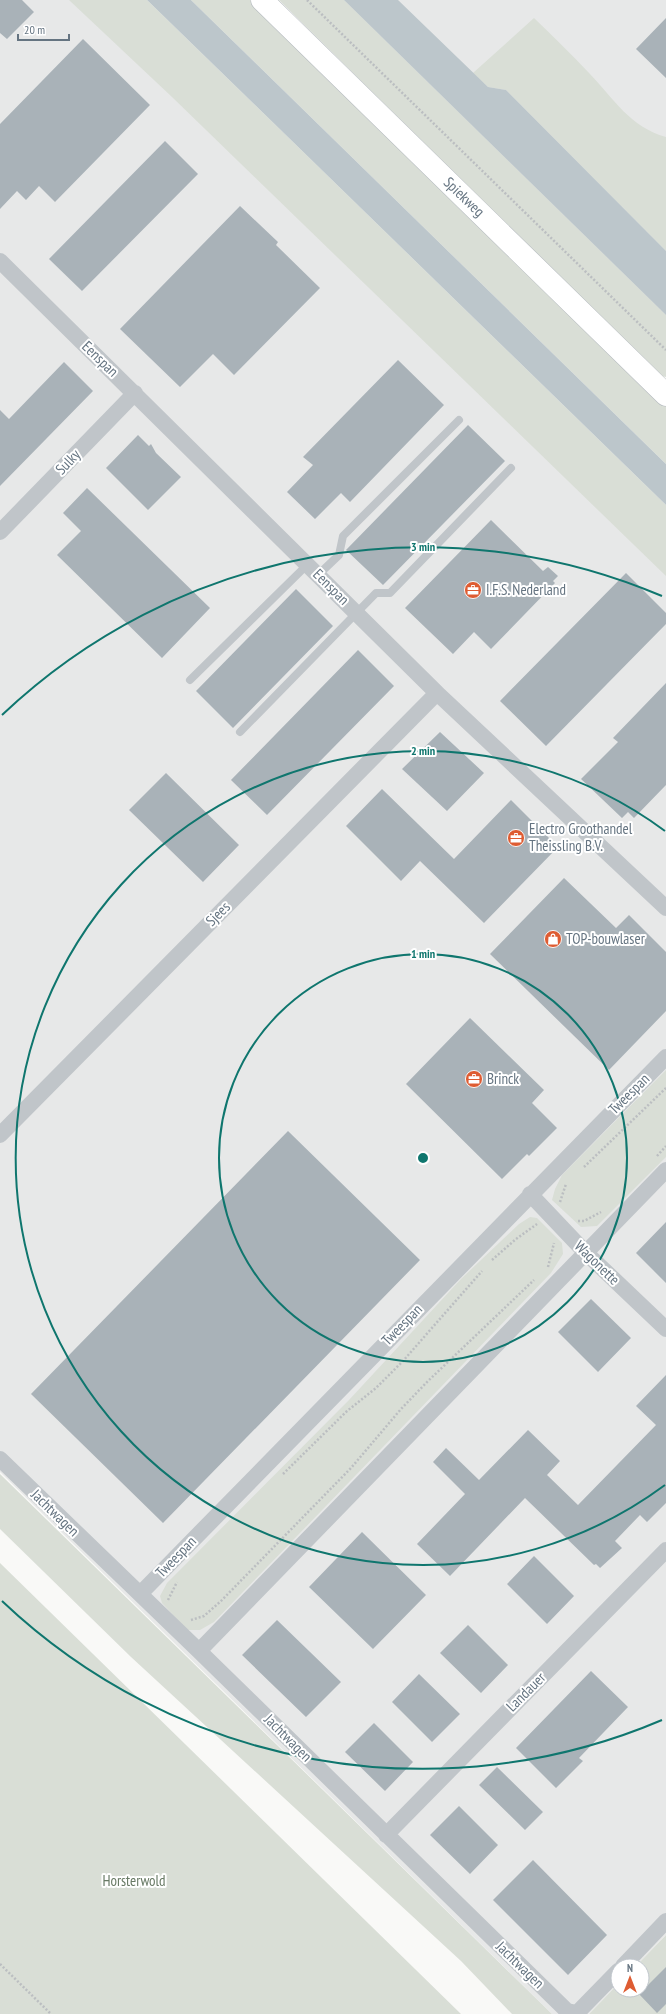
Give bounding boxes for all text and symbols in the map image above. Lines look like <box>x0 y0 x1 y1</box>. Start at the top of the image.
scale bar <box>18 16 69 42</box>
text: 20 m <box>24 22 45 37</box>
street label: Spiekweg <box>440 173 489 221</box>
street label: Eenspan <box>78 337 123 381</box>
street label: Sulky <box>51 445 84 478</box>
text: 3 min <box>411 539 435 554</box>
street label: Eenspan <box>309 565 353 609</box>
office icon: I.F.S. Nederland <box>463 580 483 600</box>
place label: I.F.S. Nederland <box>486 580 566 599</box>
text: 2 min <box>411 743 435 758</box>
place label: Electro Groothandel Theissling B.V. <box>529 819 633 855</box>
office icon: Electro Groothandel Theissling B.V. <box>506 828 526 848</box>
street label: Sjees <box>201 897 234 930</box>
shop icon: TOP-bouwlaser <box>543 929 563 949</box>
place label: TOP-bouwlaser <box>566 929 646 948</box>
text: 1 min <box>411 946 435 961</box>
office icon: Brinck <box>464 1069 484 1089</box>
place label: Brinck <box>487 1069 519 1088</box>
street label: Tweespan <box>604 1069 653 1118</box>
centre of rings <box>416 1151 430 1165</box>
street label: Wagonette <box>571 1236 624 1289</box>
street label: Tweespan <box>377 1300 426 1349</box>
street label: Jachtwagen <box>27 1484 83 1540</box>
street label: Tweespan <box>151 1532 200 1581</box>
street label: Landauer <box>502 1667 550 1715</box>
street label: Jachtwagen <box>260 1709 316 1766</box>
park label: Horsterwold <box>102 1871 166 1890</box>
street label: Jachtwagen <box>492 1936 548 1992</box>
north arrow <box>610 1958 650 1998</box>
text: N <box>627 1961 633 1975</box>

